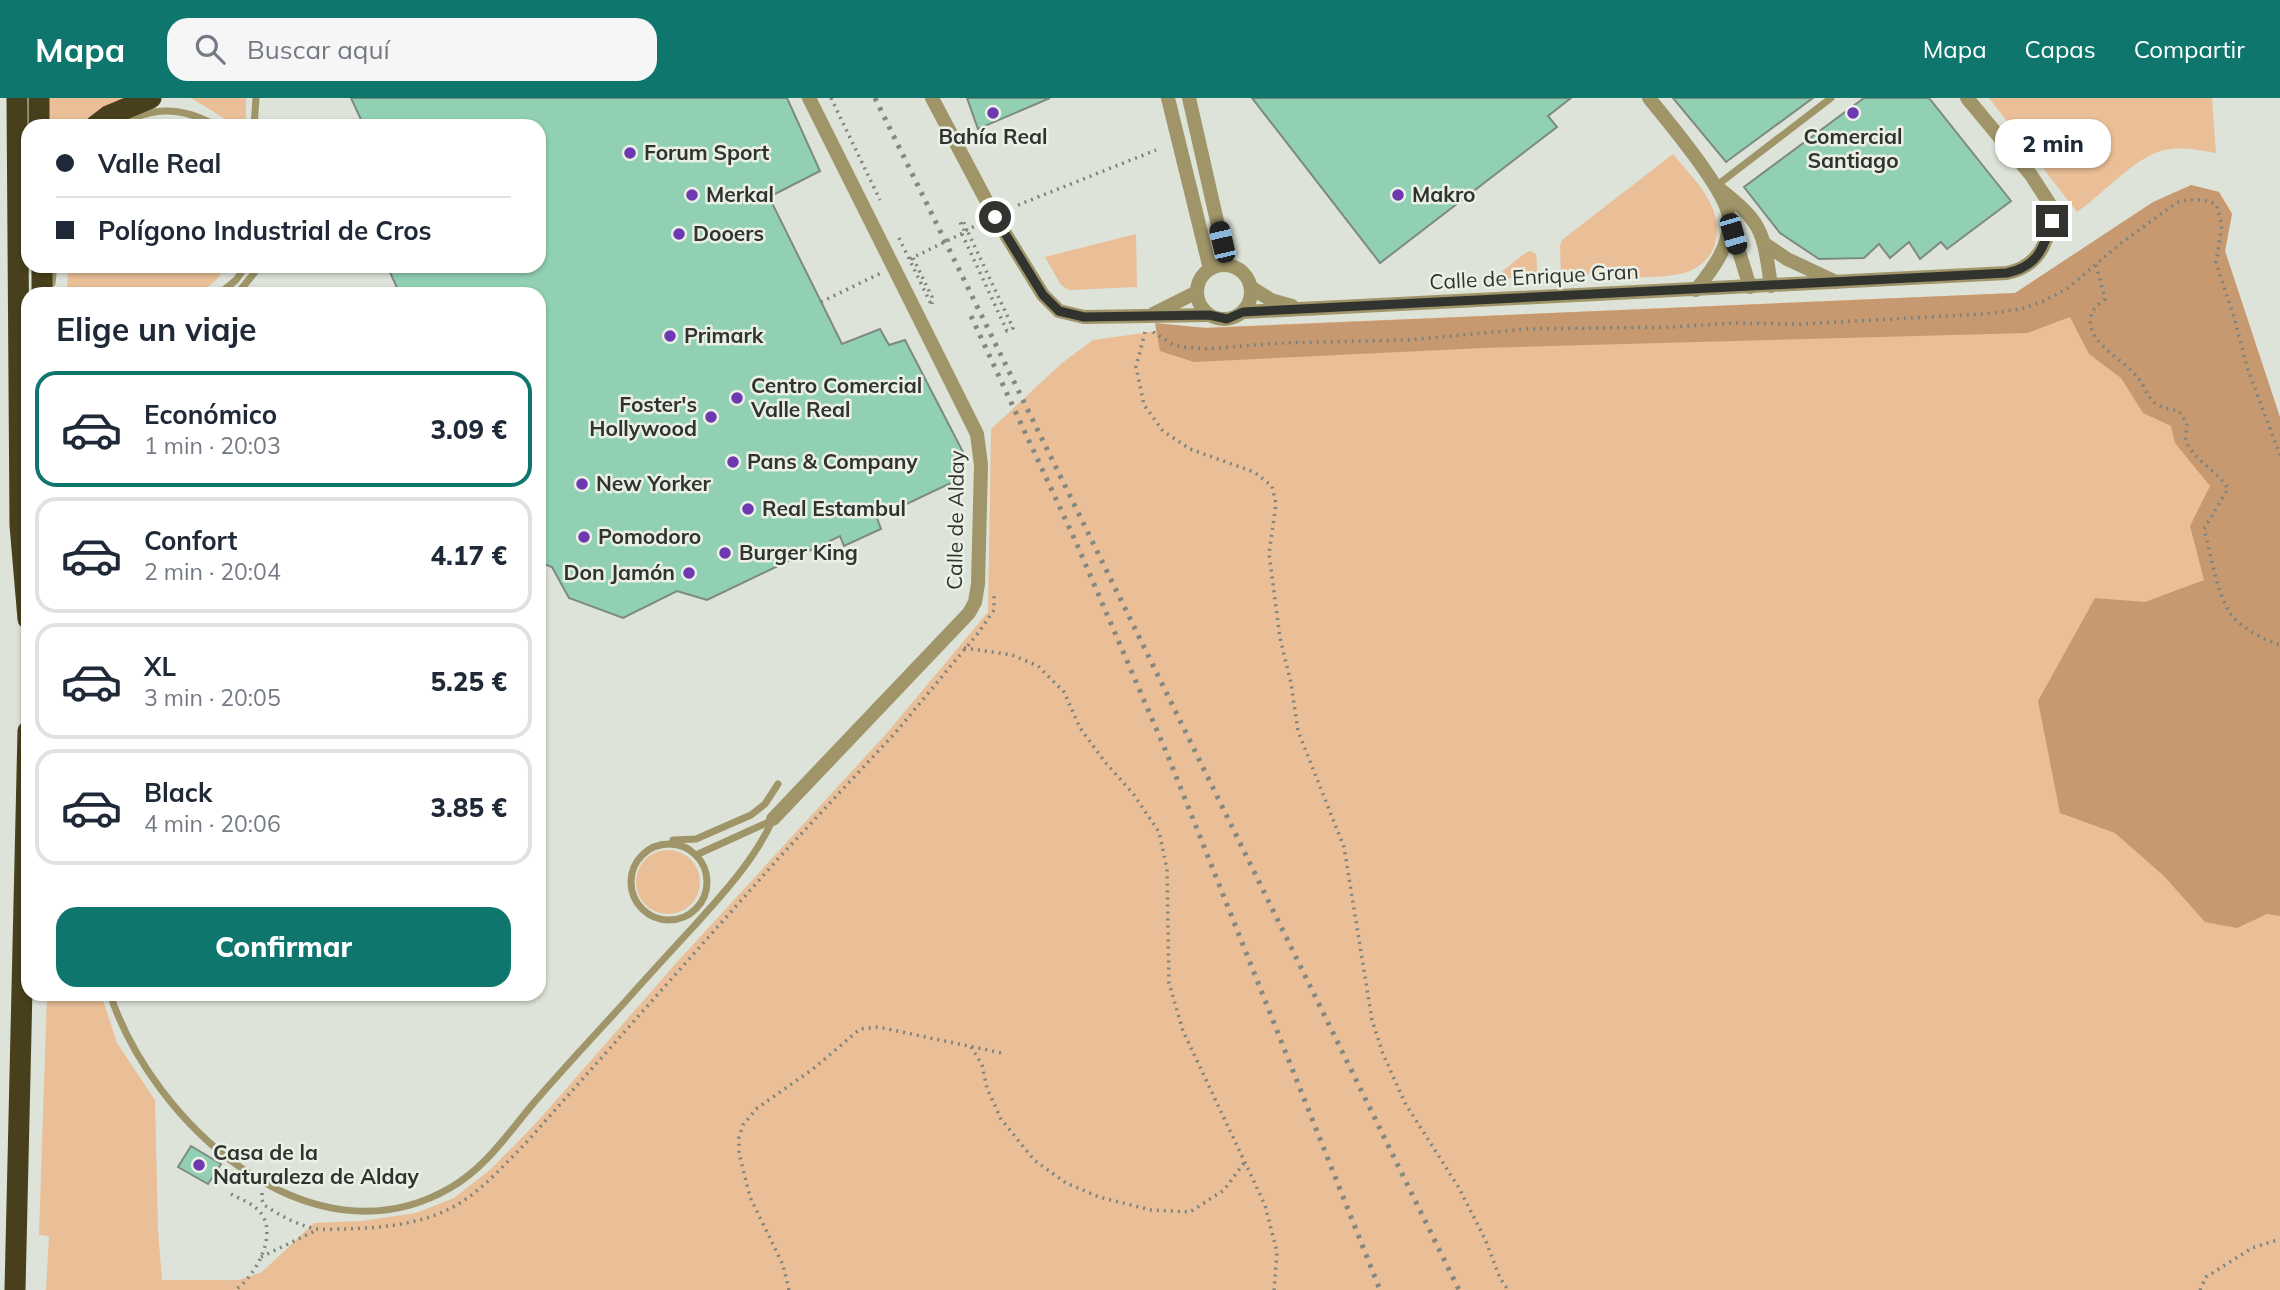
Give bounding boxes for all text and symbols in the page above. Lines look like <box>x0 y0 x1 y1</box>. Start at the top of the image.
search box <box>167 18 657 81</box>
text: Mapa <box>35 29 125 70</box>
icon: search <box>191 30 229 68</box>
text: Buscar aquí <box>247 33 390 66</box>
text: Mapa <box>1923 34 1987 64</box>
text: Capas <box>2025 34 2096 64</box>
text: Compartir <box>2134 34 2245 64</box>
marker: Bahía Real <box>985 105 1001 121</box>
marker: Comercial Santiago <box>1845 105 1861 121</box>
callout: 2 min <box>1994 120 2110 169</box>
place label: Bahía Real <box>939 123 1047 149</box>
place label: Comercial Santiago <box>1803 123 1903 173</box>
text: 2 min <box>2022 129 2084 158</box>
place label: Forum Sport <box>644 139 769 165</box>
marker: Forum Sport <box>622 145 638 161</box>
text: Valle Real <box>98 147 221 180</box>
place label: Merkal <box>706 181 774 207</box>
place label: Makro <box>1412 181 1475 207</box>
marker: Merkal <box>684 187 700 203</box>
marker: Makro <box>1390 187 1406 203</box>
route start <box>979 201 1011 233</box>
route end <box>2036 205 2068 237</box>
car <box>1718 211 1749 257</box>
text: Polígono Industrial de Cros <box>98 214 432 247</box>
car <box>1208 219 1237 265</box>
place label: Dooers <box>693 220 764 246</box>
marker: Dooers <box>671 226 687 242</box>
street label: Calle de Enrique Gran <box>1429 258 1639 294</box>
text: Elige un viaje <box>56 309 257 349</box>
place label: Primark <box>684 322 764 348</box>
marker: Primark <box>662 328 678 344</box>
place label: Centro Comercial Valle Real <box>750 372 922 422</box>
marker: Centro Comercial Valle Real <box>729 390 745 406</box>
place label: Foster's Hollywood <box>589 391 697 441</box>
icon: car <box>60 398 123 461</box>
text: Económico <box>144 398 277 431</box>
marker: Foster's Hollywood <box>703 409 719 425</box>
text: 3.09 € <box>431 413 507 446</box>
text: 1 min · 20:03 <box>144 431 281 460</box>
place label: Pans & Company <box>747 448 918 474</box>
street label: Calle de Alday <box>941 450 969 590</box>
marker: Pans & Company <box>725 454 741 470</box>
place label: New Yorker <box>596 470 712 496</box>
marker: New Yorker <box>574 476 590 492</box>
place label: Real Estambul <box>762 495 906 521</box>
marker: Real Estambul <box>740 501 756 517</box>
place label: Pomodoro <box>598 523 701 549</box>
icon: car <box>60 524 123 587</box>
text: Confort <box>144 524 237 557</box>
marker: Pomodoro <box>576 529 592 545</box>
text: 4.17 € <box>431 539 507 572</box>
place label: Burger King <box>739 539 858 565</box>
marker: Burger King <box>717 545 733 561</box>
text: 2 min · 20:04 <box>144 557 281 586</box>
place label: Don Jamón <box>564 559 675 585</box>
marker: Don Jamón <box>681 565 697 581</box>
icon: car <box>60 650 123 713</box>
text: XL <box>144 650 176 683</box>
text: 5.25 € <box>431 665 507 698</box>
text: 3 min · 20:05 <box>144 683 281 712</box>
icon: car <box>60 776 123 839</box>
text: Black <box>144 776 212 809</box>
text: 3.85 € <box>431 791 507 824</box>
text: 4 min · 20:06 <box>144 809 281 838</box>
button: Confirmar <box>56 907 511 987</box>
place label: Casa de la Naturaleza de Alday <box>213 1139 420 1189</box>
marker: Casa de la Naturaleza de Alday <box>191 1157 207 1173</box>

